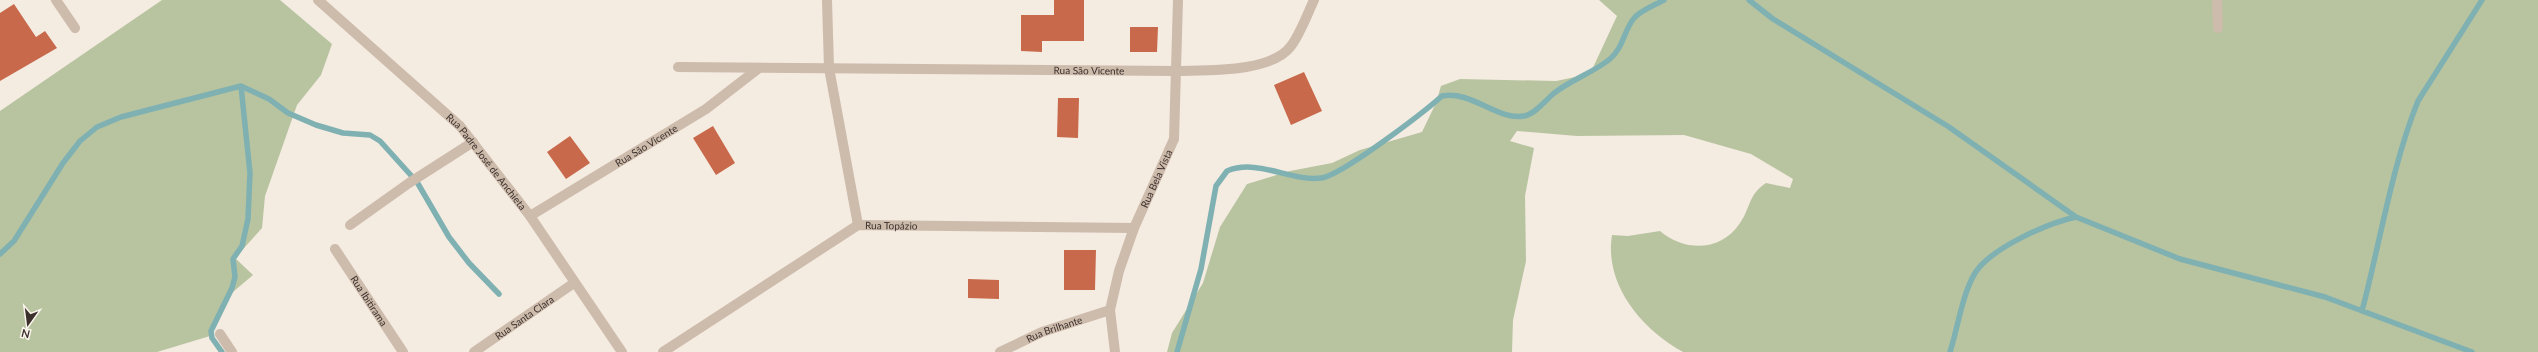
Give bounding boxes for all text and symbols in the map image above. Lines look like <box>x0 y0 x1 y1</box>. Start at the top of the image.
street label: Rua São Vicente <box>1053 64 1124 77</box>
street label: Rua Padre José de Anchieta <box>444 111 529 212</box>
street label: Rua São Vicente <box>613 122 680 169</box>
street label: Rua Bela Vista <box>1138 148 1174 210</box>
street label: Rua Topázio <box>865 219 918 232</box>
street label: Rua Ibitirama <box>348 273 390 328</box>
street label: Rua Santa Clara <box>492 293 556 342</box>
north arrow <box>8 304 48 344</box>
street label: Rua Brilhante <box>1024 313 1084 345</box>
text: N <box>20 327 31 342</box>

